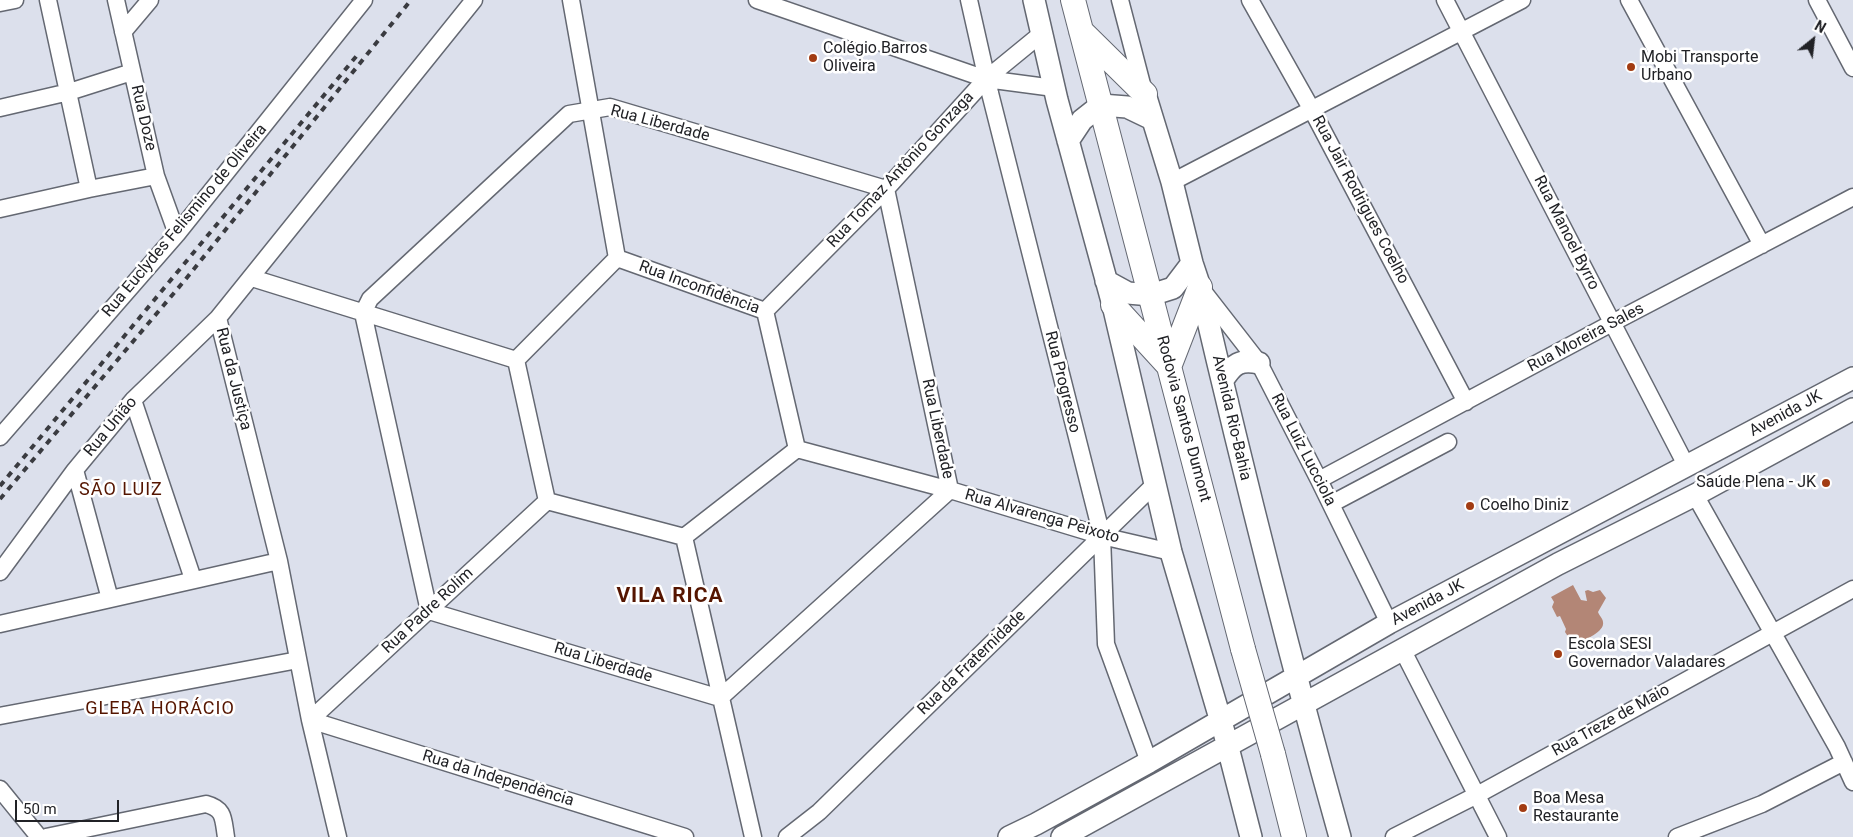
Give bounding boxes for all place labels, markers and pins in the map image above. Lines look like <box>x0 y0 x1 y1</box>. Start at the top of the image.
place label: Colégio Barros Oliveira <box>823 39 928 77</box>
place label: Mobi Transporte Urbano <box>1641 48 1758 86</box>
marker: Colégio Barros Oliveira <box>807 52 819 64</box>
marker: Mobi Transporte Urbano <box>1625 61 1637 73</box>
place label: Saúde Plena - JK <box>1696 473 1816 493</box>
marker: Saúde Plena - JK <box>1820 477 1832 489</box>
place label: Coelho Diniz <box>1480 496 1569 516</box>
marker: Coelho Diniz <box>1464 500 1476 512</box>
place label: Escola SESI Governador Valadares <box>1568 635 1725 673</box>
marker: Escola SESI Governador Valadares <box>1552 648 1564 660</box>
place label: Boa Mesa Restaurante <box>1533 789 1619 827</box>
marker: Boa Mesa Restaurante <box>1517 802 1529 814</box>

